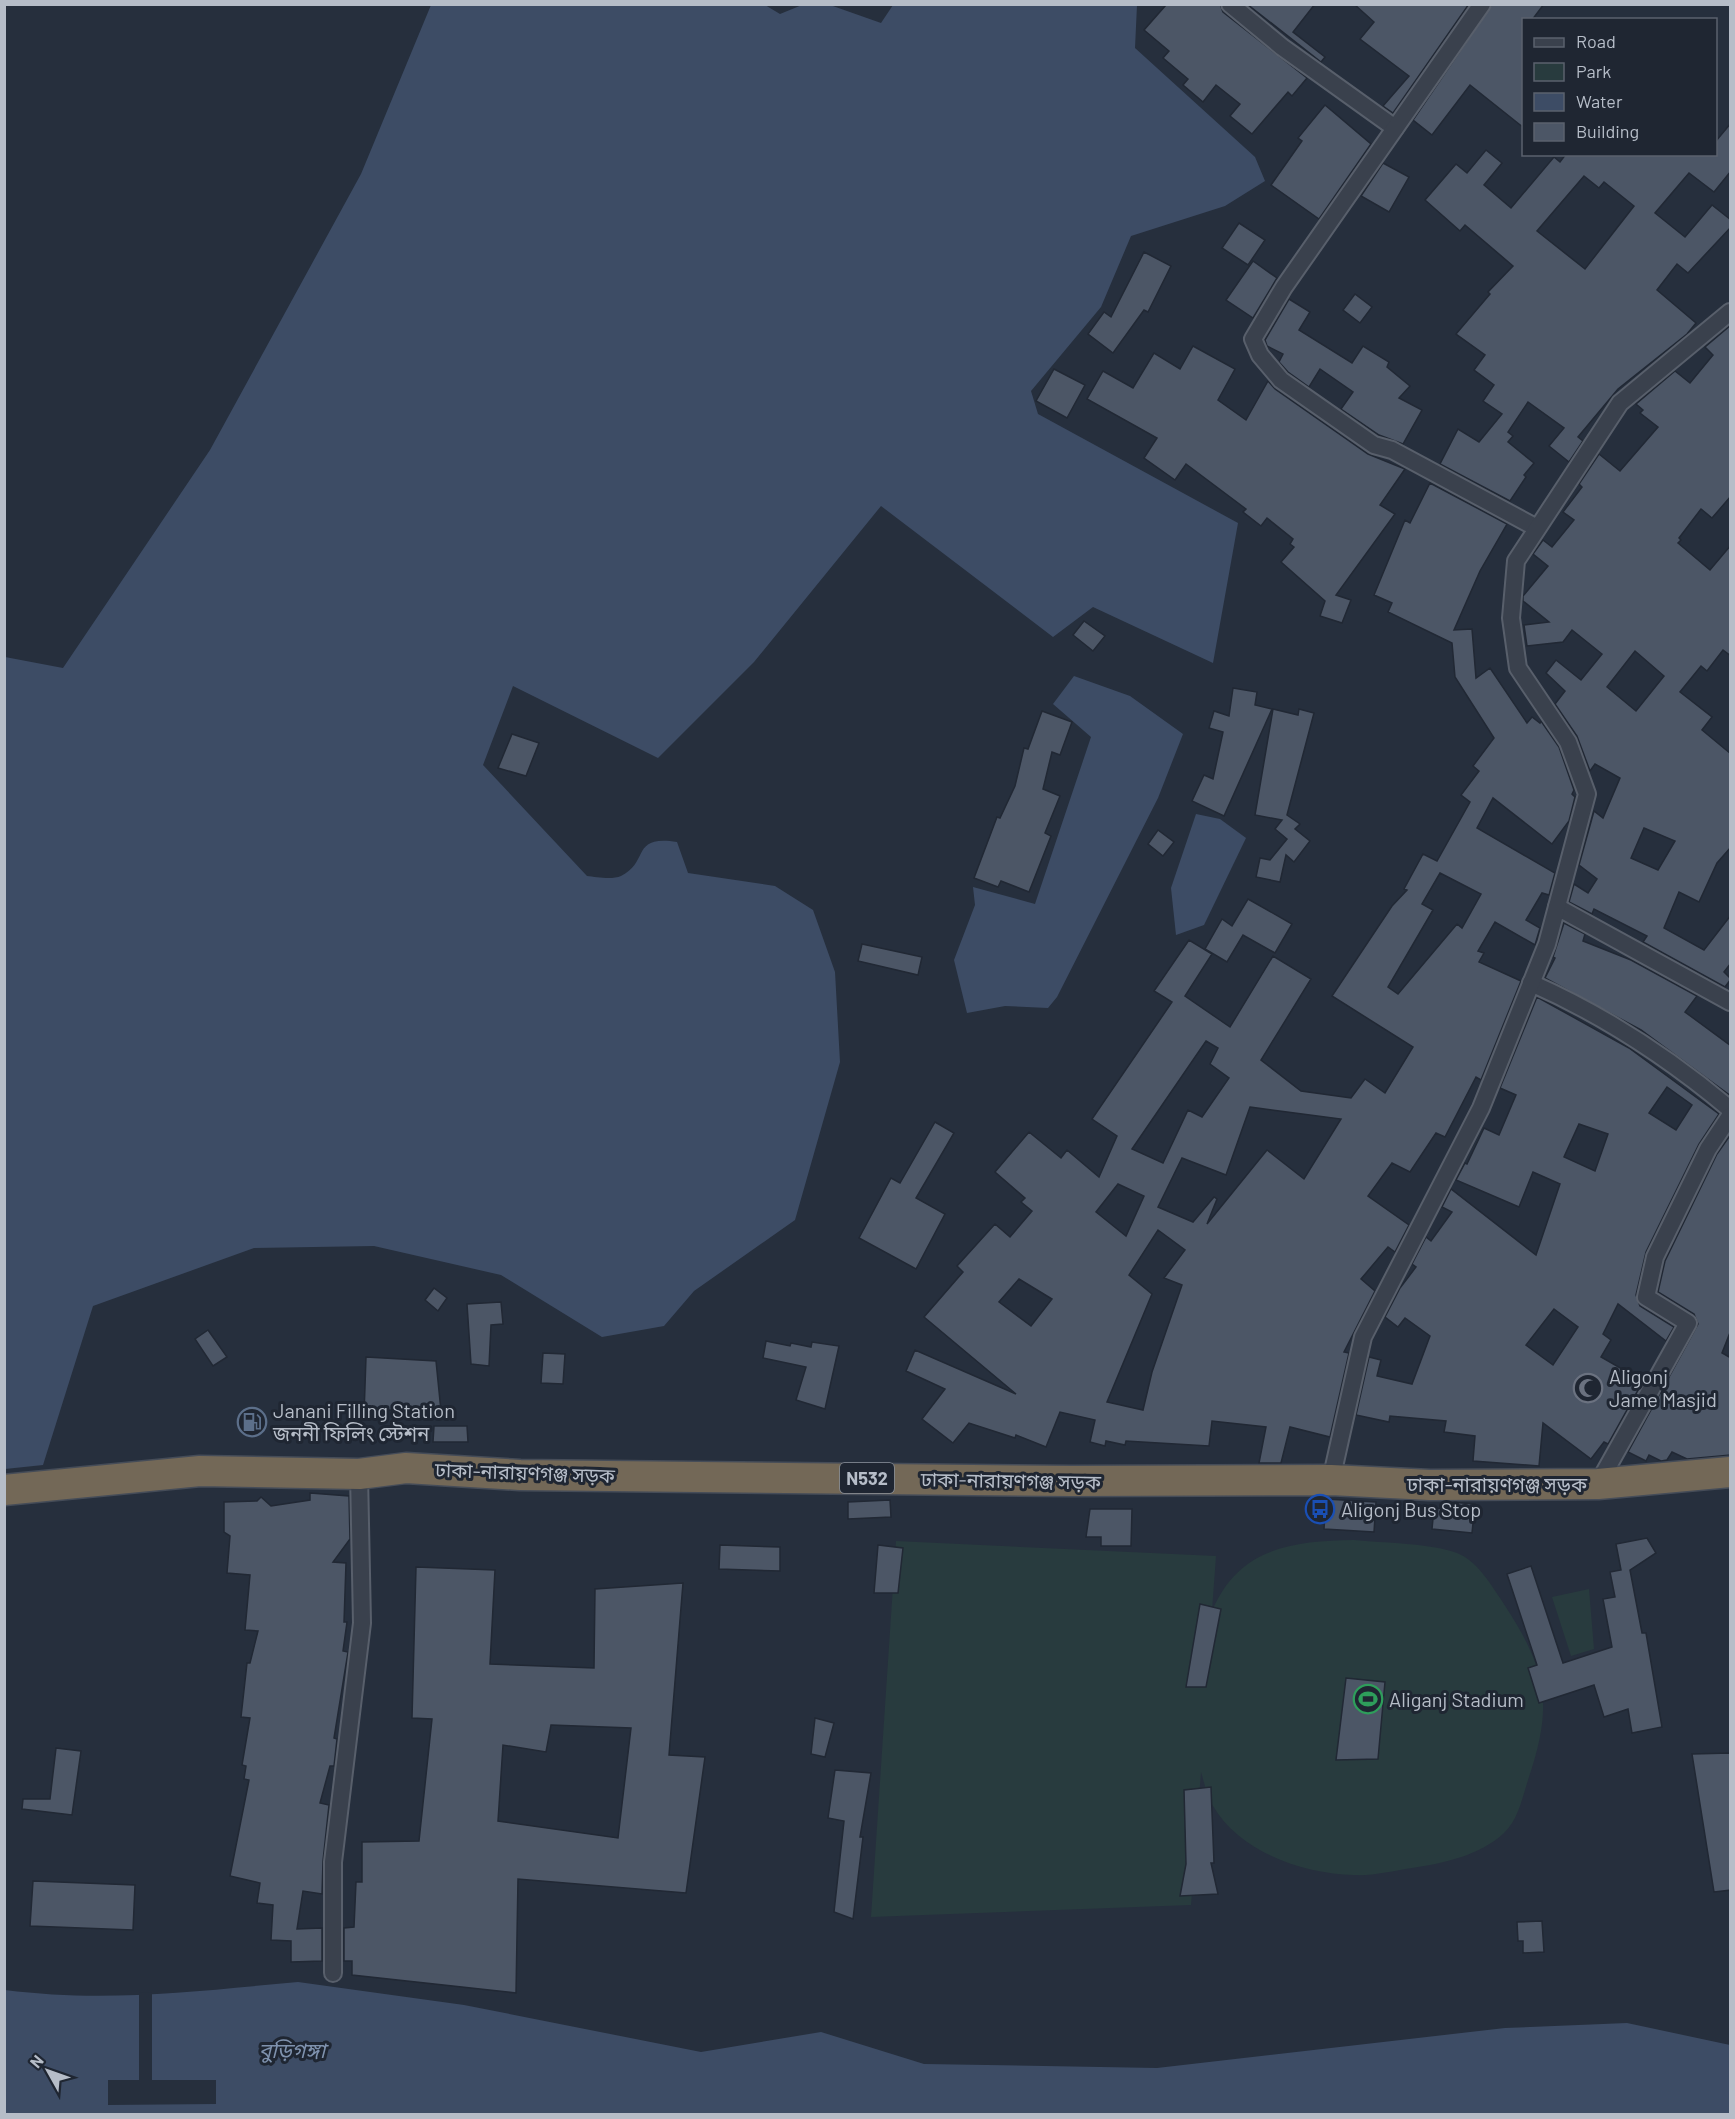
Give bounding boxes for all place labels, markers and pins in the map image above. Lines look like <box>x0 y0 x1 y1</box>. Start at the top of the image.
place label: Aligonj Jame Masjid <box>1609 1364 1717 1411</box>
mosque icon: Aligonj Jame Masjid <box>1572 1372 1604 1404</box>
place label: Janani Filling Station জননী ফিলিং স্টেশন <box>272 1398 455 1445</box>
fuel station icon: Janani Filling Station জননী ফিলিং স্টেশন <box>236 1406 268 1438</box>
bus stop icon: Aligonj Bus Stop <box>1304 1493 1336 1525</box>
place label: Aligonj Bus Stop <box>1341 1497 1481 1521</box>
sports icon: Aliganj Stadium <box>1352 1683 1384 1715</box>
place label: Aliganj Stadium <box>1389 1687 1524 1711</box>

